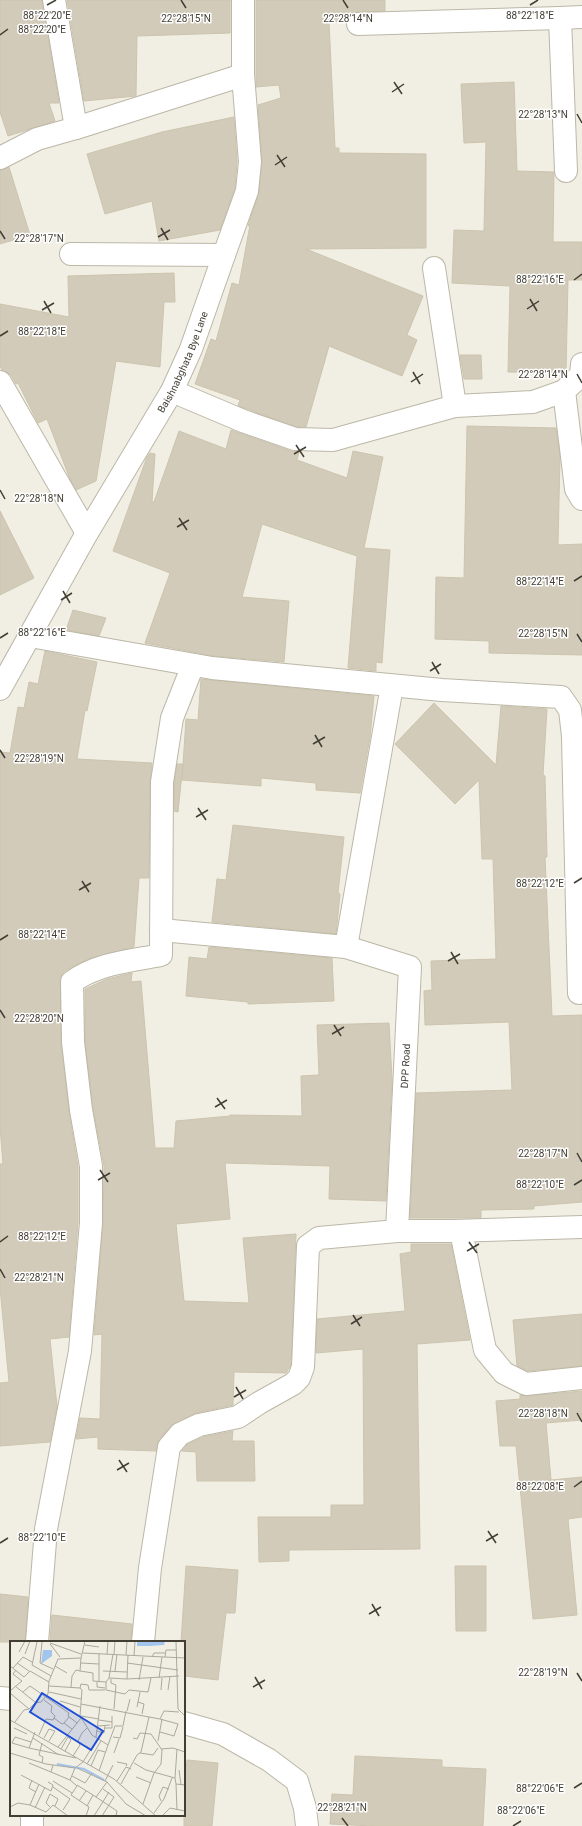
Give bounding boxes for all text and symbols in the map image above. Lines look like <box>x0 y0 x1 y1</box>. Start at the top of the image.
text: 88°22'20"E <box>23 10 71 21</box>
text: 88°22'18"E <box>506 10 554 21</box>
text: 22°28'15"N <box>161 13 211 24</box>
text: 22°28'14"N <box>323 13 373 24</box>
text: 88°22'20"E <box>18 24 66 35</box>
text: 22°28'13"N <box>518 109 568 120</box>
text: 22°28'17"N <box>14 233 64 244</box>
text: 88°22'16"E <box>516 274 564 285</box>
street label: Baishnabghata Bye Lane <box>155 310 210 415</box>
text: 88°22'18"E <box>18 326 66 337</box>
text: 22°28'14"N <box>518 369 568 380</box>
text: 22°28'18"N <box>14 493 64 504</box>
text: 88°22'14"E <box>516 576 564 587</box>
text: 88°22'16"E <box>18 627 66 638</box>
text: 22°28'15"N <box>518 628 568 639</box>
text: 22°28'19"N <box>14 753 64 764</box>
text: 88°22'12"E <box>516 878 564 889</box>
text: 88°22'14"E <box>18 929 66 940</box>
text: 22°28'20"N <box>14 1013 64 1024</box>
street label: DPP Road <box>399 1043 412 1089</box>
text: 22°28'17"N <box>518 1148 568 1159</box>
text: 88°22'10"E <box>516 1179 564 1190</box>
text: 88°22'12"E <box>18 1231 66 1242</box>
text: 22°28'21"N <box>14 1272 64 1283</box>
text: 22°28'18"N <box>518 1408 568 1419</box>
text: 88°22'08"E <box>516 1481 564 1492</box>
text: 88°22'10"E <box>18 1532 66 1543</box>
inset map <box>10 1641 185 1816</box>
text: 22°28'19"N <box>518 1667 568 1678</box>
text: 88°22'06"E <box>516 1783 564 1794</box>
text: 22°28'21"N <box>317 1802 367 1813</box>
text: 88°22'06"E <box>497 1805 545 1816</box>

